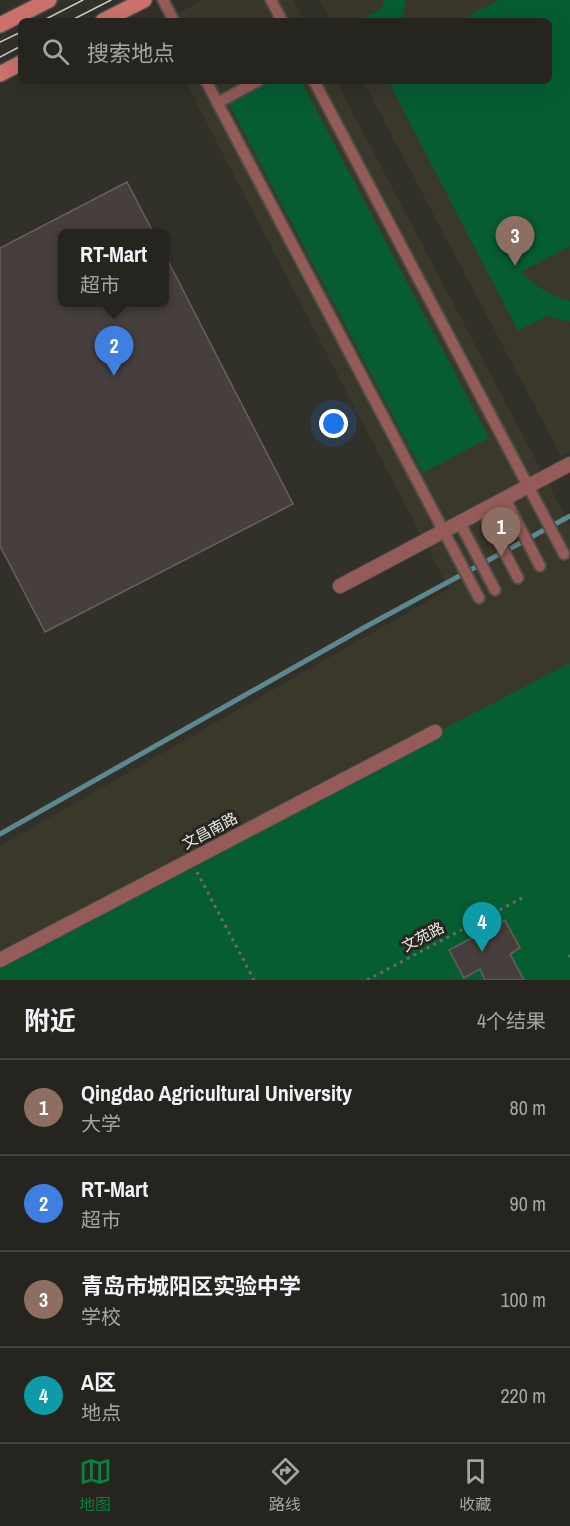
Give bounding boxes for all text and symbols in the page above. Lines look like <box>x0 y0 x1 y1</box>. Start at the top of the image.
search box <box>18 18 552 84</box>
icon: search <box>39 35 72 68</box>
text: 搜索地点 <box>87 38 175 68</box>
pin: 3 <box>496 216 534 266</box>
popup <box>58 229 169 307</box>
text: RT-Mart <box>80 239 147 269</box>
text: 超市 <box>80 271 120 298</box>
pin: 2 <box>94 326 134 376</box>
your location <box>319 409 348 438</box>
pin: 1 <box>482 508 520 557</box>
street label: 文昌南路 <box>178 807 241 854</box>
pin: 4 <box>462 902 502 952</box>
street label: 文苑路 <box>398 917 448 956</box>
text: 附近 <box>24 1003 76 1038</box>
text: 4个结果 <box>477 1007 546 1034</box>
text: Qingdao Agricultural University <box>81 1078 352 1108</box>
text: 1 <box>39 1094 48 1121</box>
text: 80 m <box>510 1094 546 1121</box>
text: 大学 <box>81 1110 121 1137</box>
text: RT-Mart <box>81 1174 148 1204</box>
text: 2 <box>39 1190 48 1217</box>
text: 90 m <box>510 1190 546 1217</box>
text: 超市 <box>81 1206 121 1233</box>
text: 青岛市城阳区实验中学 <box>81 1271 301 1301</box>
text: 3 <box>39 1286 48 1313</box>
text: 100 m <box>500 1286 546 1313</box>
text: 学校 <box>81 1303 121 1330</box>
text: A区 <box>81 1367 116 1397</box>
text: 4 <box>39 1382 48 1409</box>
text: 220 m <box>500 1382 546 1409</box>
text: 地点 <box>81 1399 121 1426</box>
tab: 地图 <box>79 1455 112 1515</box>
tab: 路线 <box>269 1455 302 1515</box>
tab: 收藏 <box>459 1455 492 1515</box>

